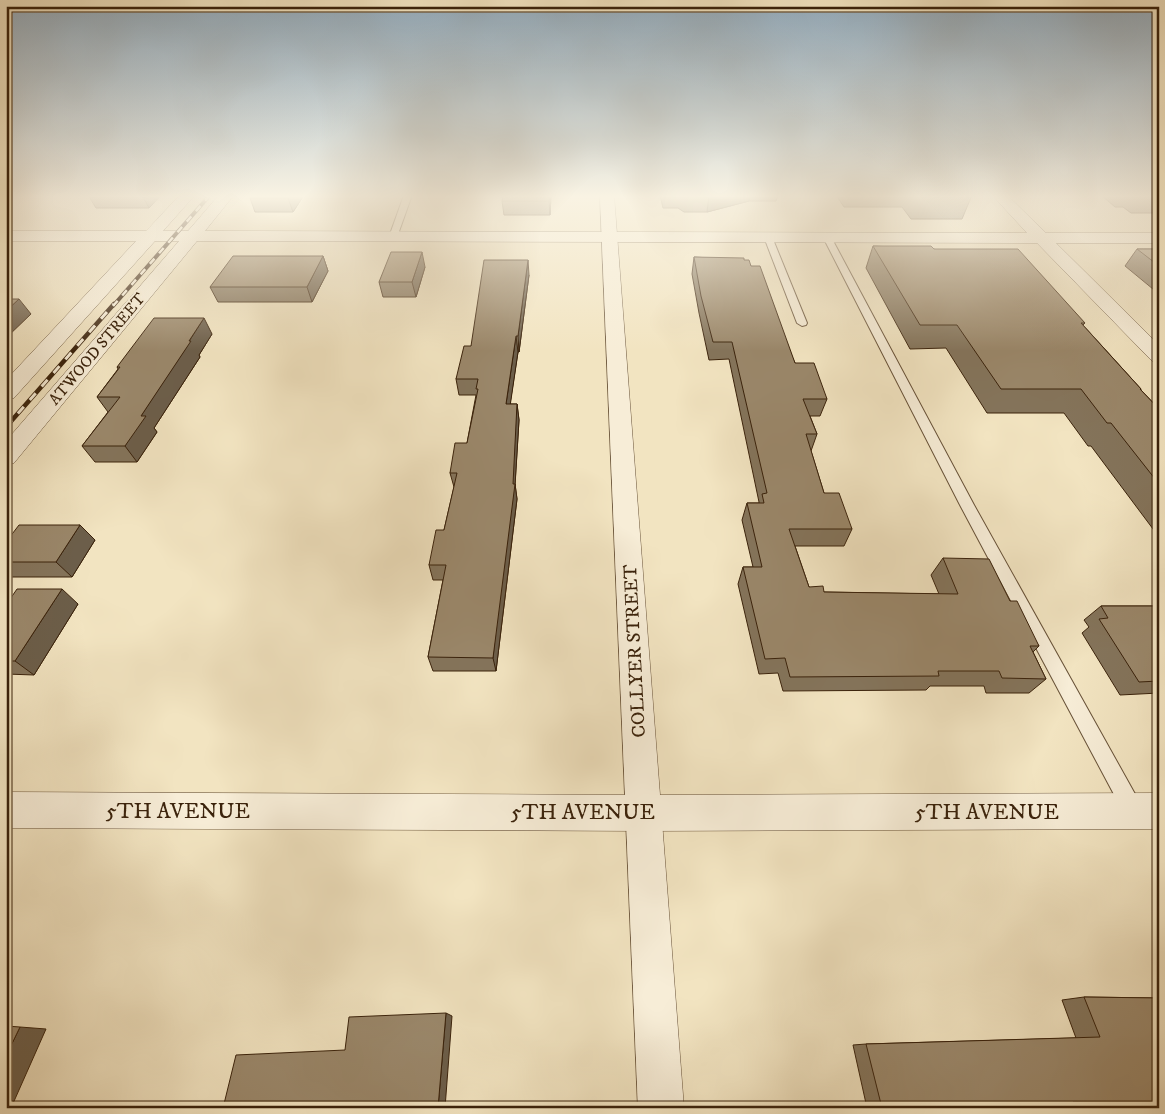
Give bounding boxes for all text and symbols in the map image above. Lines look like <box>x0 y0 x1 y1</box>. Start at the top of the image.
street label: ATWOOD STREET <box>44 289 150 409</box>
street label: COLLYER STREET <box>619 563 651 738</box>
street label: 5TH AVENUE <box>106 798 250 825</box>
street label: 5TH AVENUE <box>511 799 655 826</box>
street label: 5TH AVENUE <box>915 799 1059 826</box>

